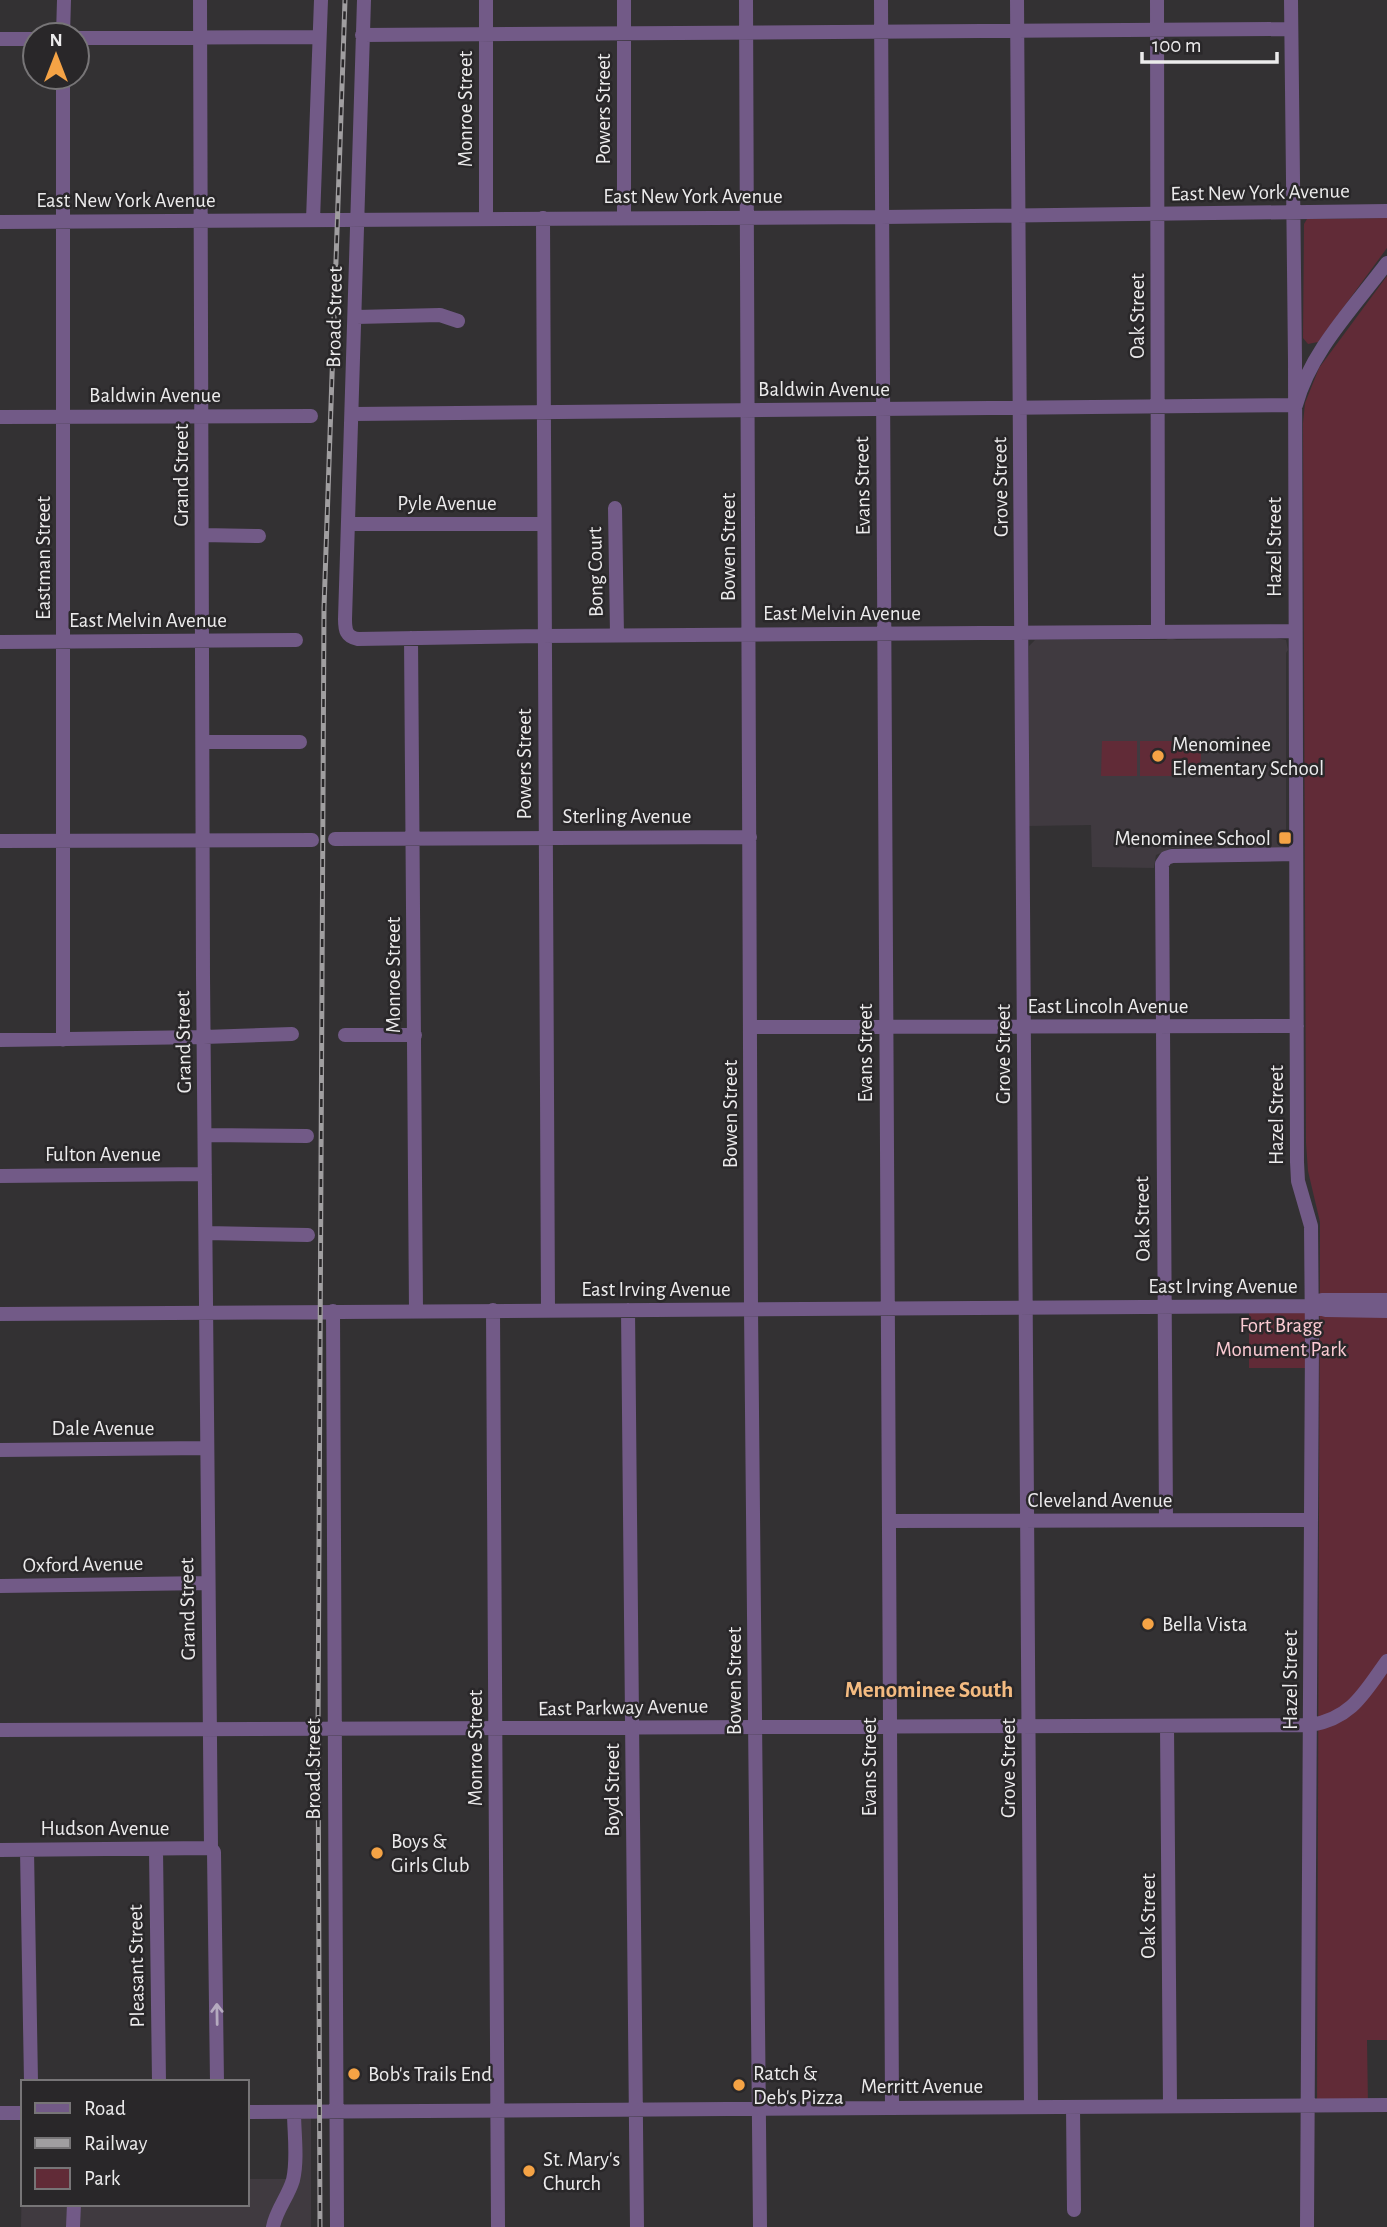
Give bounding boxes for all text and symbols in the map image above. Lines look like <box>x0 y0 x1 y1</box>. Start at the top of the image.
north arrow <box>21 21 91 91</box>
scale bar <box>1142 21 1277 65</box>
text: N <box>49 31 63 50</box>
text: 100 m <box>1152 35 1202 56</box>
street label: Monroe Street <box>455 50 476 167</box>
street label: Powers Street <box>593 53 614 165</box>
street label: East New York Avenue <box>1170 180 1350 205</box>
street label: East New York Avenue <box>603 186 783 207</box>
street label: East New York Avenue <box>36 190 216 211</box>
street label: Broad Street <box>323 266 346 368</box>
street label: Oak Street <box>1127 273 1148 359</box>
street label: Baldwin Avenue <box>758 379 890 400</box>
street label: Baldwin Avenue <box>89 385 221 406</box>
street label: Grand Street <box>171 423 192 526</box>
street label: Evans Street <box>851 436 874 536</box>
street label: Grove Street <box>989 436 1012 537</box>
street label: Pyle Avenue <box>397 493 497 514</box>
street label: Bowen Street <box>718 493 739 601</box>
street label: Eastman Street <box>33 496 54 620</box>
street label: Hazel Street <box>1264 497 1285 597</box>
street label: Bong Court <box>584 526 607 617</box>
street label: East Melvin Avenue <box>763 603 921 624</box>
street label: East Melvin Avenue <box>69 610 227 631</box>
street label: Powers Street <box>514 708 535 820</box>
place label: Menominee Elementary School <box>1172 734 1324 779</box>
marker: Menominee Elementary School <box>1150 748 1166 764</box>
street label: Sterling Avenue <box>563 806 691 827</box>
place label: Menominee School <box>1114 828 1271 849</box>
marker: Menominee School <box>1277 830 1293 846</box>
street label: Monroe Street <box>383 916 404 1033</box>
street label: Grand Street <box>172 990 195 1094</box>
street label: East Lincoln Avenue <box>1027 996 1189 1017</box>
street label: Evans Street <box>855 1003 876 1103</box>
street label: Grove Street <box>993 1004 1014 1104</box>
street label: Bowen Street <box>720 1060 741 1168</box>
street label: Hazel Street <box>1266 1065 1287 1165</box>
street label: Fulton Avenue <box>45 1144 161 1165</box>
street label: Oak Street <box>1131 1176 1154 1262</box>
street label: East Irving Avenue <box>1148 1276 1298 1297</box>
street label: East Irving Avenue <box>581 1279 731 1300</box>
park label: Fort Bragg Monument Park <box>1215 1315 1347 1360</box>
street label: Dale Avenue <box>52 1418 154 1439</box>
street label: Cleveland Avenue <box>1027 1490 1173 1511</box>
street label: Oxford Avenue <box>22 1553 144 1576</box>
street label: Grand Street <box>176 1557 199 1661</box>
place label: Bella Vista <box>1162 1614 1248 1635</box>
marker: Bella Vista <box>1140 1616 1156 1632</box>
street label: Bowen Street <box>724 1627 745 1735</box>
street label: Hazel Street <box>1280 1630 1301 1730</box>
district label: Menominee South <box>845 1679 1013 1702</box>
street label: Monroe Street <box>465 1689 486 1806</box>
street label: East Parkway Avenue <box>538 1696 708 1719</box>
street label: Evans Street <box>859 1717 880 1817</box>
street label: Broad Street <box>303 1718 324 1820</box>
street label: Grove Street <box>998 1718 1019 1818</box>
street label: Boyd Street <box>602 1743 623 1837</box>
street label: Hudson Avenue <box>40 1818 170 1839</box>
place label: Boys & Girls Club <box>391 1831 470 1876</box>
marker: Boys & Girls Club <box>369 1845 385 1861</box>
street label: Oak Street <box>1138 1873 1159 1959</box>
street label: Pleasant Street <box>125 1904 148 2028</box>
one-way arrow <box>210 2002 223 2025</box>
place label: Ratch & Deb's Pizza <box>753 2063 844 2108</box>
place label: Bob's Trails End <box>368 2064 492 2085</box>
marker: Bob's Trails End <box>346 2066 362 2082</box>
street label: Merritt Avenue <box>861 2076 983 2097</box>
marker: Ratch & Deb's Pizza <box>731 2077 747 2093</box>
legend <box>21 2080 248 2206</box>
text: Road <box>84 2098 126 2119</box>
text: Railway <box>84 2133 147 2154</box>
place label: St. Mary's Church <box>543 2149 620 2194</box>
marker: St. Mary's Church <box>521 2163 537 2179</box>
text: Park <box>84 2168 121 2189</box>

